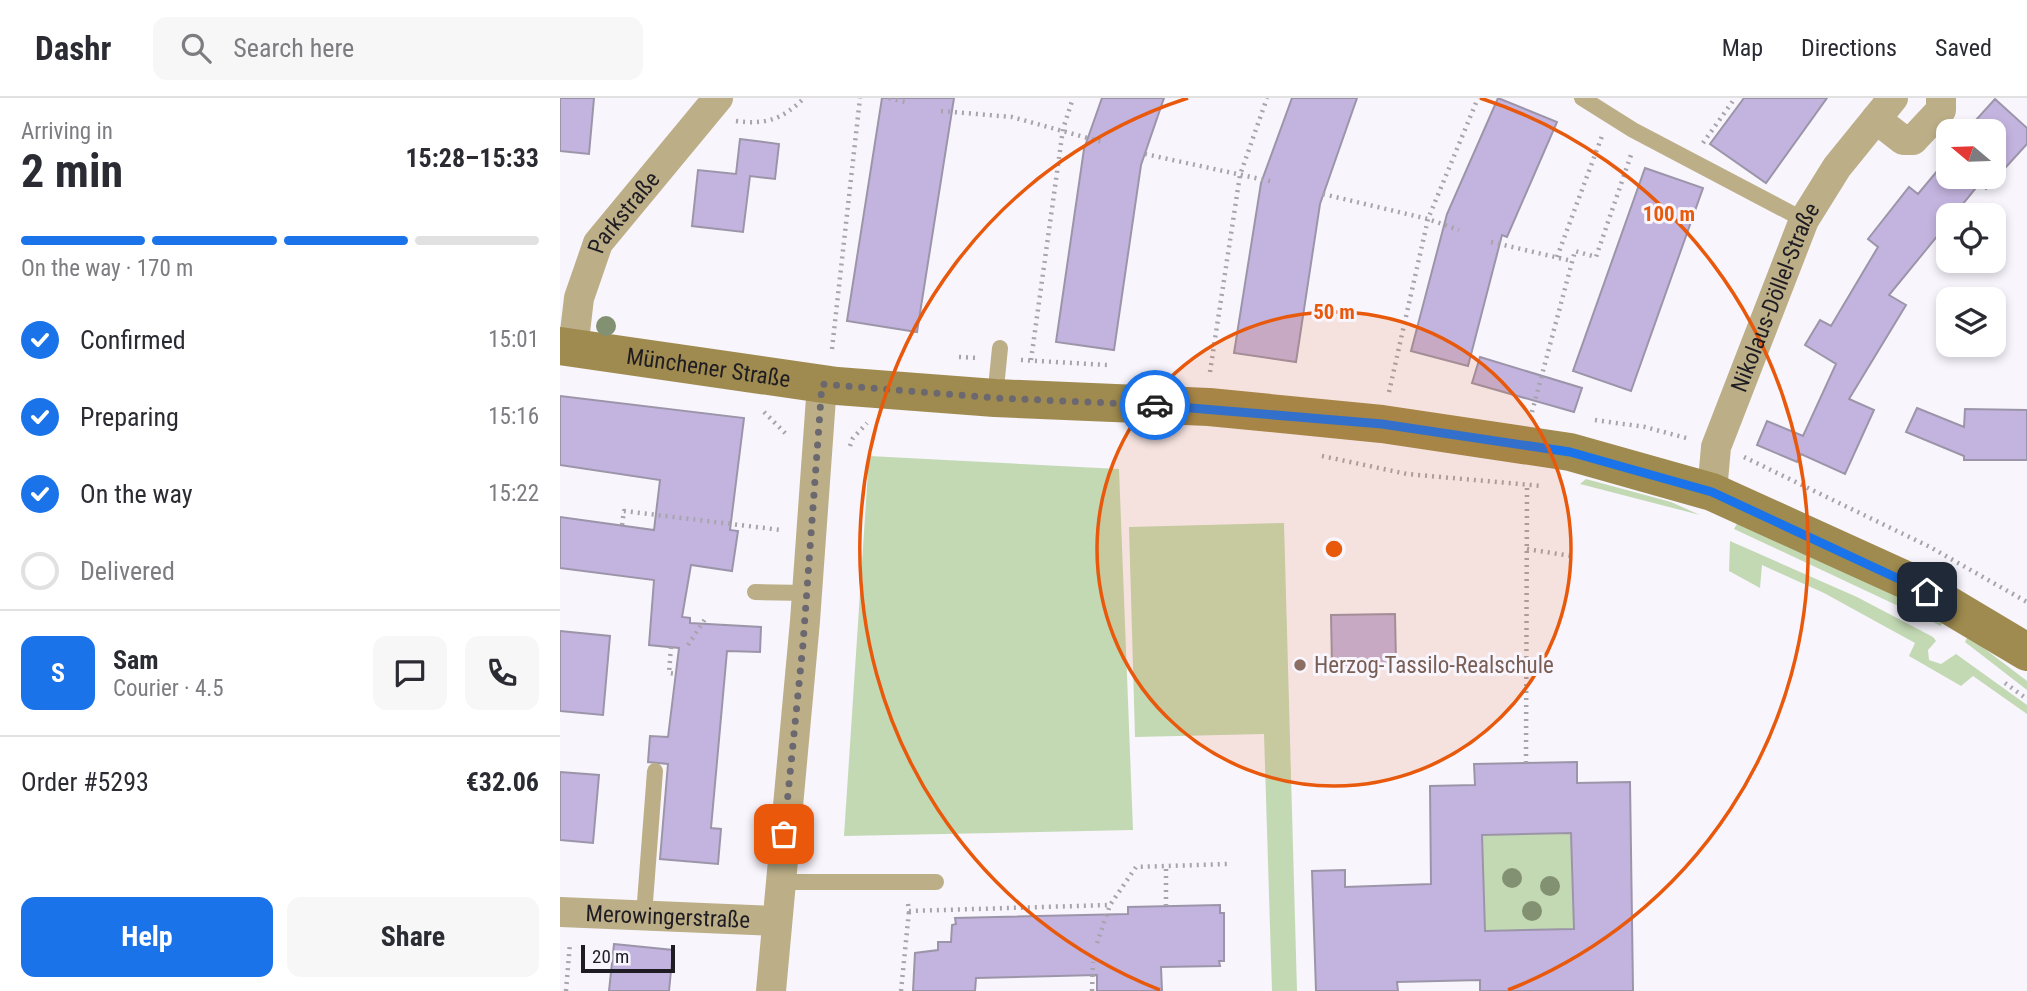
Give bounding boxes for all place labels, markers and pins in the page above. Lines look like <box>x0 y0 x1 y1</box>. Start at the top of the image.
centre of rings <box>1322 537 1346 561</box>
pin <box>1897 562 1957 622</box>
place label: Herzog-Tassilo-Realschule <box>1314 652 1554 679</box>
marker: Herzog-Tassilo-Realschule <box>1292 657 1308 673</box>
pin <box>754 804 814 864</box>

